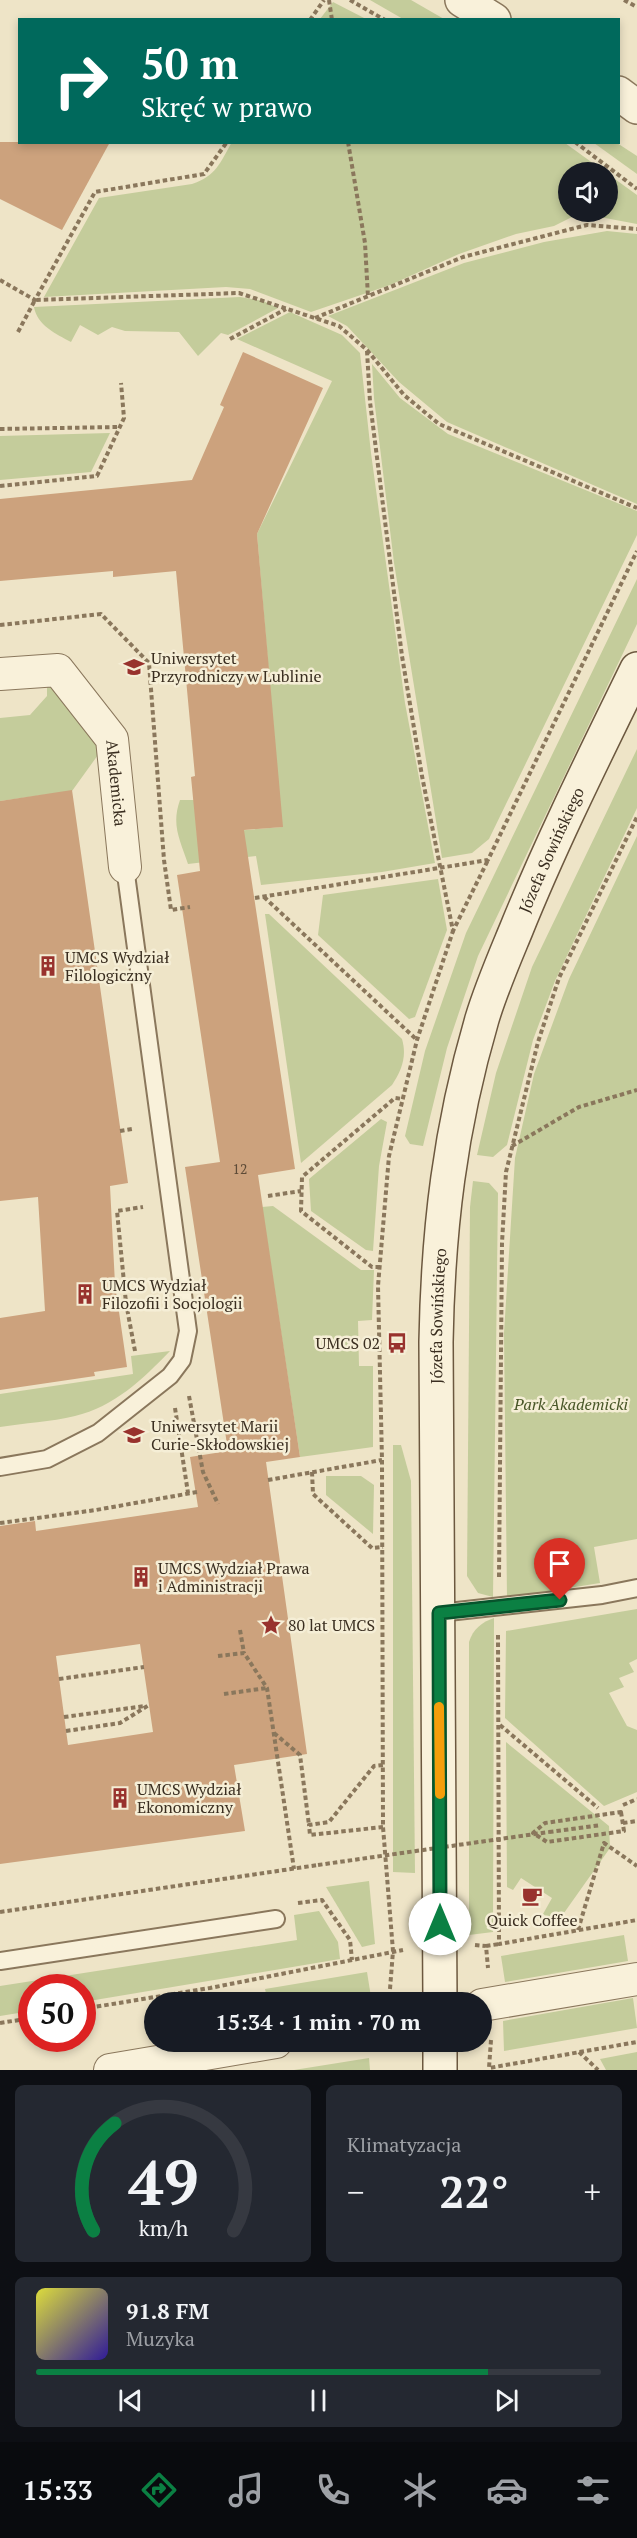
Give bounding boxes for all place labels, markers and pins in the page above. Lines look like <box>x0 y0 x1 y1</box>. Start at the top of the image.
place label: Uniwersytet Przyrodniczy w Lublinie <box>151 647 322 687</box>
school or university icon: Uniwersytet Przyrodniczy w Lublinie <box>122 655 146 679</box>
place label: UMCS Wydział Filologiczny <box>65 946 169 986</box>
building icon: UMCS Wydział Filologiczny <box>36 954 60 978</box>
place label: UMCS Wydział Filozofii i Socjologii <box>102 1274 243 1314</box>
building icon: UMCS Wydział Filozofii i Socjologii <box>73 1282 97 1306</box>
bus stop icon: UMCS 02 <box>385 1331 409 1355</box>
place label: UMCS 02 <box>316 1332 380 1354</box>
place label: Uniwersytet Marii Curie-Skłodowskiej <box>151 1415 289 1455</box>
school or university icon: Uniwersytet Marii Curie-Skłodowskiej <box>122 1423 146 1447</box>
pin <box>534 1538 585 1600</box>
place label: UMCS Wydział Prawa i Administracji <box>158 1557 310 1597</box>
building icon: UMCS Wydział Prawa i Administracji <box>129 1565 153 1589</box>
place icon: 80 lat UMCS <box>259 1613 283 1637</box>
place label: 80 lat UMCS <box>288 1614 375 1636</box>
place label: UMCS Wydział Ekonomiczny <box>137 1778 241 1818</box>
building icon: UMCS Wydział Ekonomiczny <box>108 1786 132 1810</box>
cafe icon: Quick Coffee <box>520 1884 544 1908</box>
place label: Quick Coffee <box>487 1909 577 1931</box>

